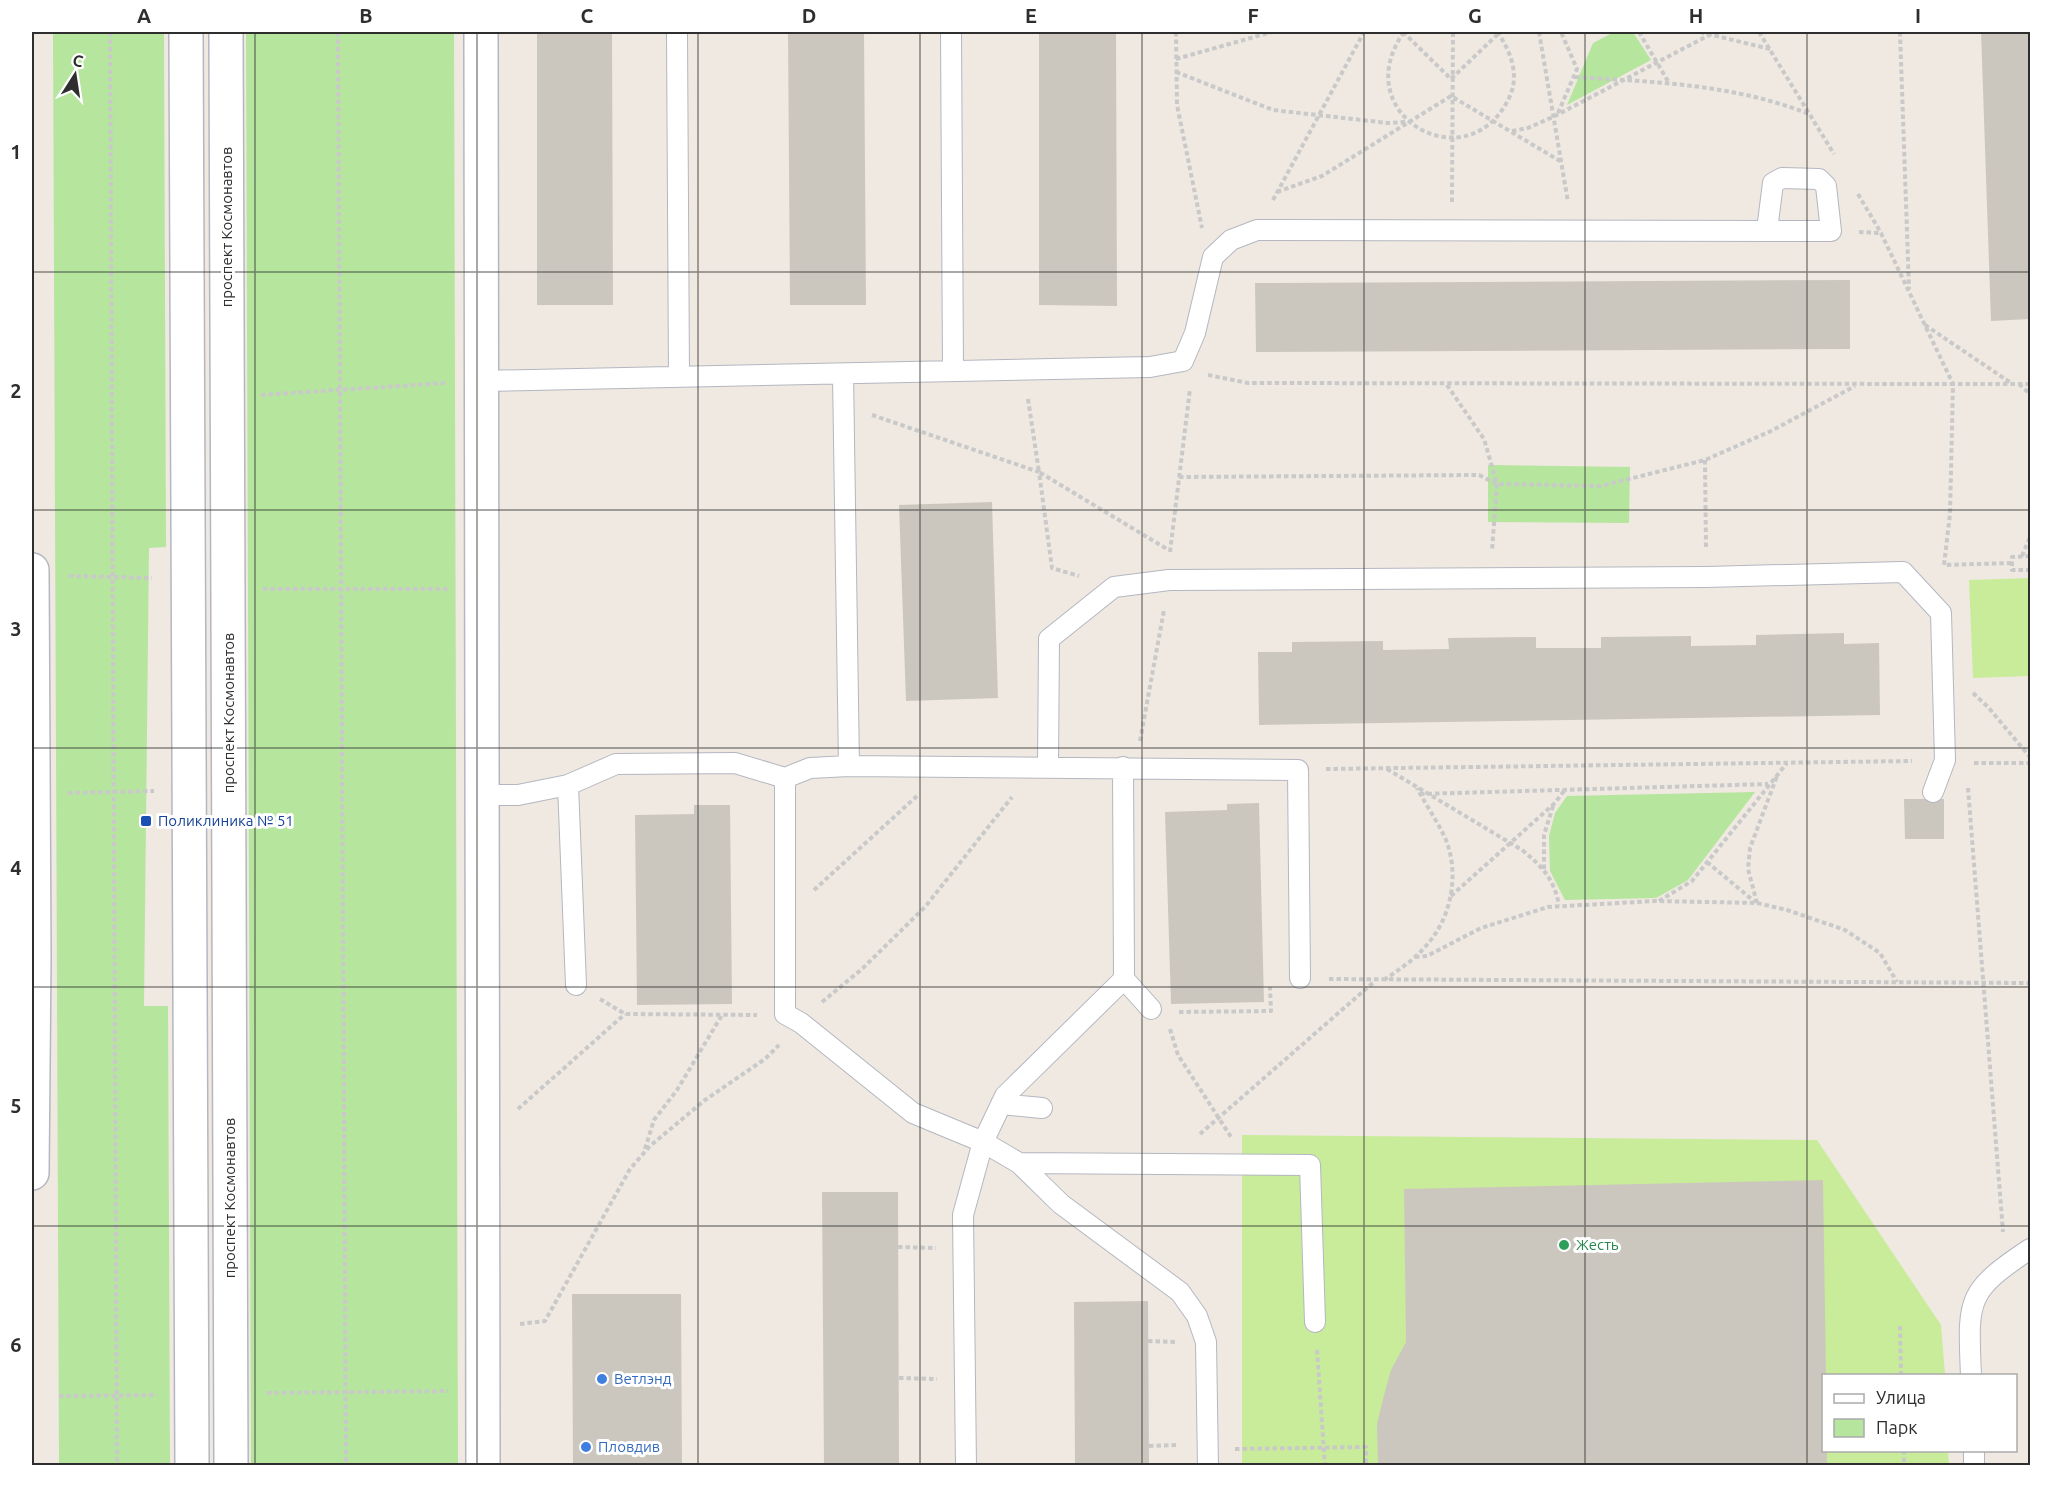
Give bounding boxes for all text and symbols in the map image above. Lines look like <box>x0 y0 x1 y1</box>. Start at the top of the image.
text: A <box>137 4 151 27</box>
text: B <box>359 4 373 27</box>
text: C <box>581 4 594 27</box>
text: D <box>802 4 816 27</box>
text: E <box>1025 4 1037 27</box>
text: F <box>1247 4 1259 27</box>
text: G <box>1468 4 1482 27</box>
text: H <box>1689 4 1703 27</box>
text: I <box>1915 4 1921 27</box>
north arrow <box>45 45 105 105</box>
text: С <box>71 50 85 70</box>
text: 1 <box>10 140 22 163</box>
street label: проспект Космонавтов <box>218 147 235 307</box>
text: 2 <box>10 379 22 402</box>
text: 3 <box>10 617 22 640</box>
street label: проспект Космонавтов <box>220 633 237 793</box>
place label: Поликлиника № 51 <box>158 812 294 829</box>
marker: Поликлиника № 51 <box>139 814 153 828</box>
text: 4 <box>10 856 22 879</box>
text: 5 <box>10 1094 22 1117</box>
street label: проспект Космонавтов <box>221 1118 238 1278</box>
place label: Жесть <box>1576 1236 1619 1253</box>
marker: Жесть <box>1557 1238 1571 1252</box>
text: 6 <box>10 1333 22 1356</box>
place label: Ветлэнд <box>614 1370 672 1387</box>
marker: Ветлэнд <box>595 1372 609 1386</box>
legend <box>1822 1374 2017 1452</box>
text: Улица <box>1876 1387 1926 1407</box>
text: Парк <box>1876 1417 1917 1437</box>
place label: Пловдив <box>598 1438 660 1455</box>
marker: Пловдив <box>579 1440 593 1454</box>

